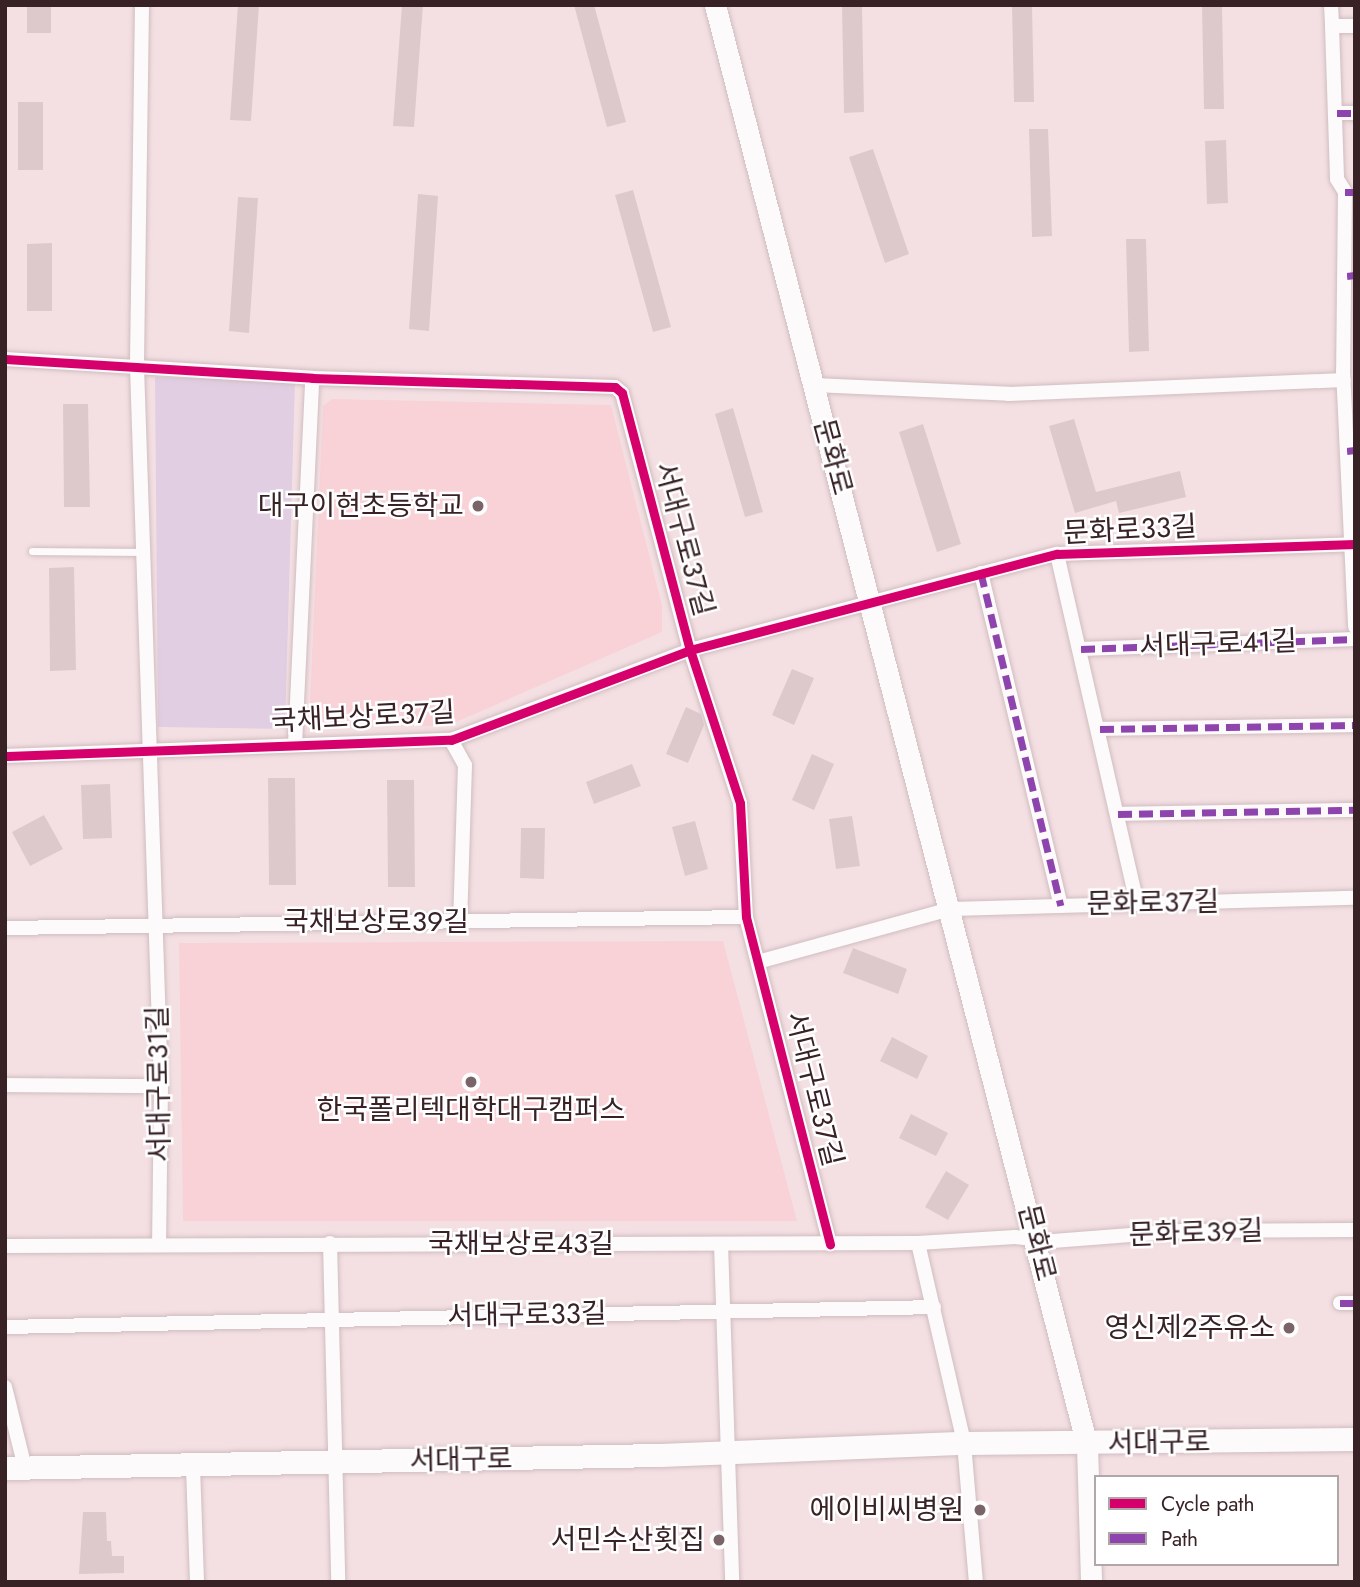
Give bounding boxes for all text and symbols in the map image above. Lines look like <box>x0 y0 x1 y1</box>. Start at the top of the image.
street label: 문화로 <box>807 415 859 499</box>
street label: 서대구로37길 <box>647 458 721 620</box>
place label: 대구이현초등학교 <box>258 489 464 523</box>
marker: 대구이현초등학교 <box>470 498 486 514</box>
street label: 문화로33길 <box>1062 510 1198 550</box>
street label: 서대구로41길 <box>1139 624 1297 664</box>
street label: 국채보상로37길 <box>270 695 456 739</box>
street label: 문화로37길 <box>1086 885 1220 921</box>
street label: 국채보상로39길 <box>283 905 469 939</box>
street label: 서대구로31길 <box>141 1005 177 1163</box>
street label: 서대구로37길 <box>779 1008 849 1170</box>
marker: 한국폴리텍대학대구캠퍼스 <box>463 1074 479 1090</box>
place label: 한국폴리텍대학대구캠퍼스 <box>316 1093 626 1127</box>
street label: 문화로 <box>1011 1201 1063 1285</box>
street label: 문화로39길 <box>1128 1214 1264 1252</box>
street label: 국채보상로43길 <box>428 1227 614 1261</box>
street label: 서대구로33길 <box>447 1297 607 1333</box>
place label: 영신제2주유소 <box>1105 1311 1275 1345</box>
marker: 영신제2주유소 <box>1281 1320 1297 1336</box>
street label: 서대구로 <box>1107 1425 1211 1461</box>
street label: 서대구로 <box>409 1442 513 1478</box>
legend <box>1094 1475 1339 1566</box>
text: Cycle path <box>1161 1489 1254 1519</box>
place label: 에이비씨병원 <box>809 1493 964 1527</box>
marker: 에이비씨병원 <box>970 1500 990 1520</box>
place label: 서민수산횟집 <box>550 1523 705 1557</box>
text: Path <box>1161 1524 1198 1554</box>
marker: 서민수산횟집 <box>711 1532 727 1548</box>

